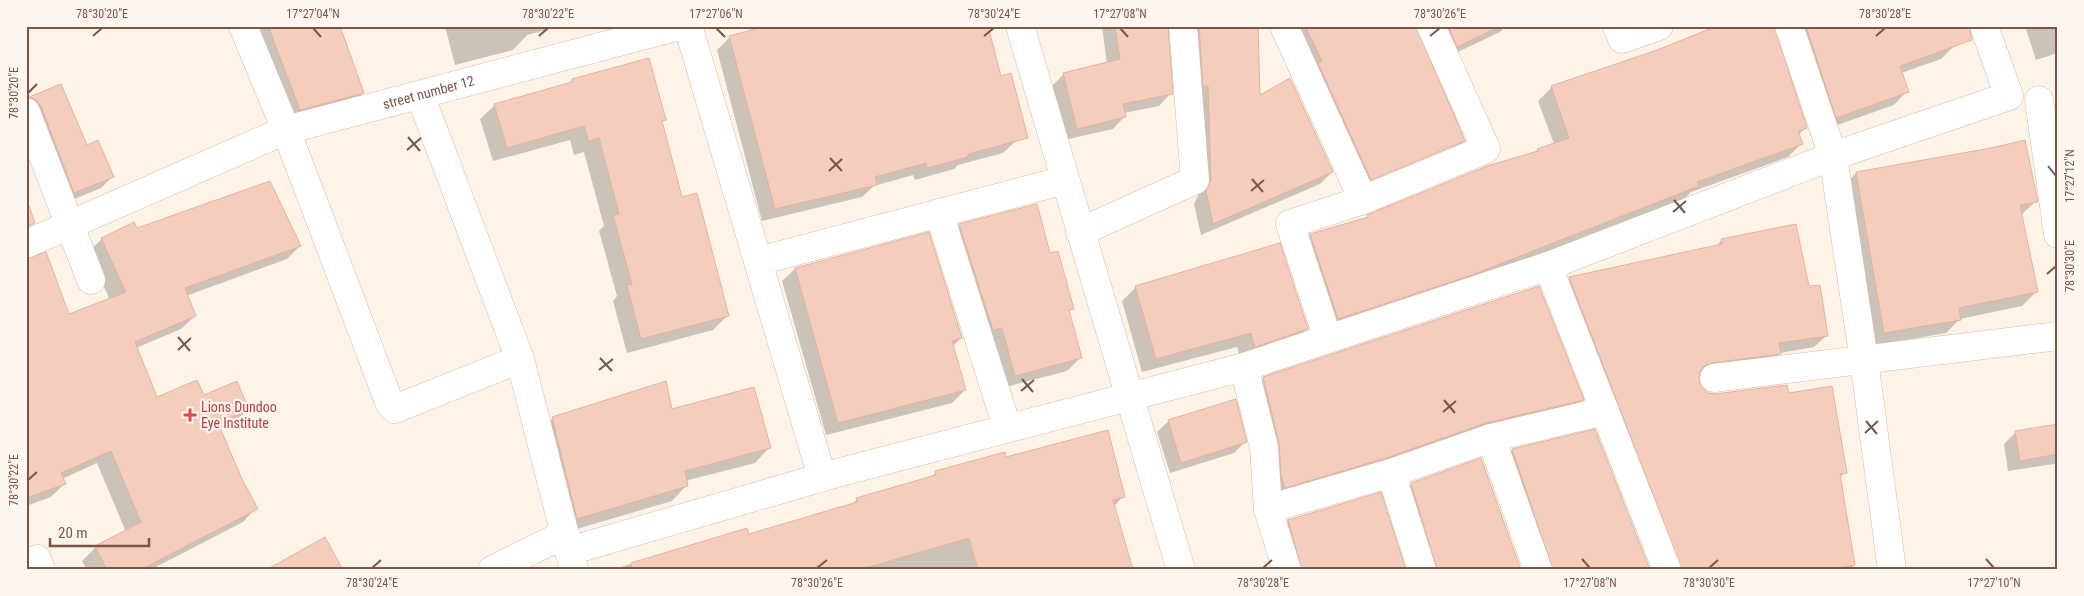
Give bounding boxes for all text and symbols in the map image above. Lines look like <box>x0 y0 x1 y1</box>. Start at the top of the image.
text: 78°30'20"E <box>76 7 128 21</box>
text: 17°27'04"N <box>286 7 340 21</box>
text: 78°30'22"E <box>522 7 574 21</box>
text: 17°27'06"N <box>689 7 743 21</box>
text: 78°30'24"E <box>968 7 1020 21</box>
text: 17°27'08"N <box>1093 7 1147 21</box>
text: 78°30'26"E <box>1414 7 1466 21</box>
text: 78°30'28"E <box>1859 7 1911 21</box>
text: 78°30'20"E <box>7 67 21 119</box>
street label: street number 12 <box>381 72 476 112</box>
text: 17°27'12"N <box>2063 149 2077 203</box>
text: 78°30'30"E <box>2063 240 2077 292</box>
place label: Lions Dundoo Eye Institute <box>201 399 277 431</box>
marker: Lions Dundoo Eye Institute <box>183 408 197 422</box>
text: 78°30'22"E <box>7 454 21 506</box>
scale bar <box>50 516 149 548</box>
text: 20 m <box>58 524 88 542</box>
text: 78°30'24"E <box>346 576 398 590</box>
text: 78°30'26"E <box>791 576 843 590</box>
text: 78°30'28"E <box>1237 576 1289 590</box>
text: 17°27'08"N <box>1563 576 1617 590</box>
text: 78°30'30"E <box>1683 576 1735 590</box>
text: 17°27'10"N <box>1967 576 2021 590</box>

